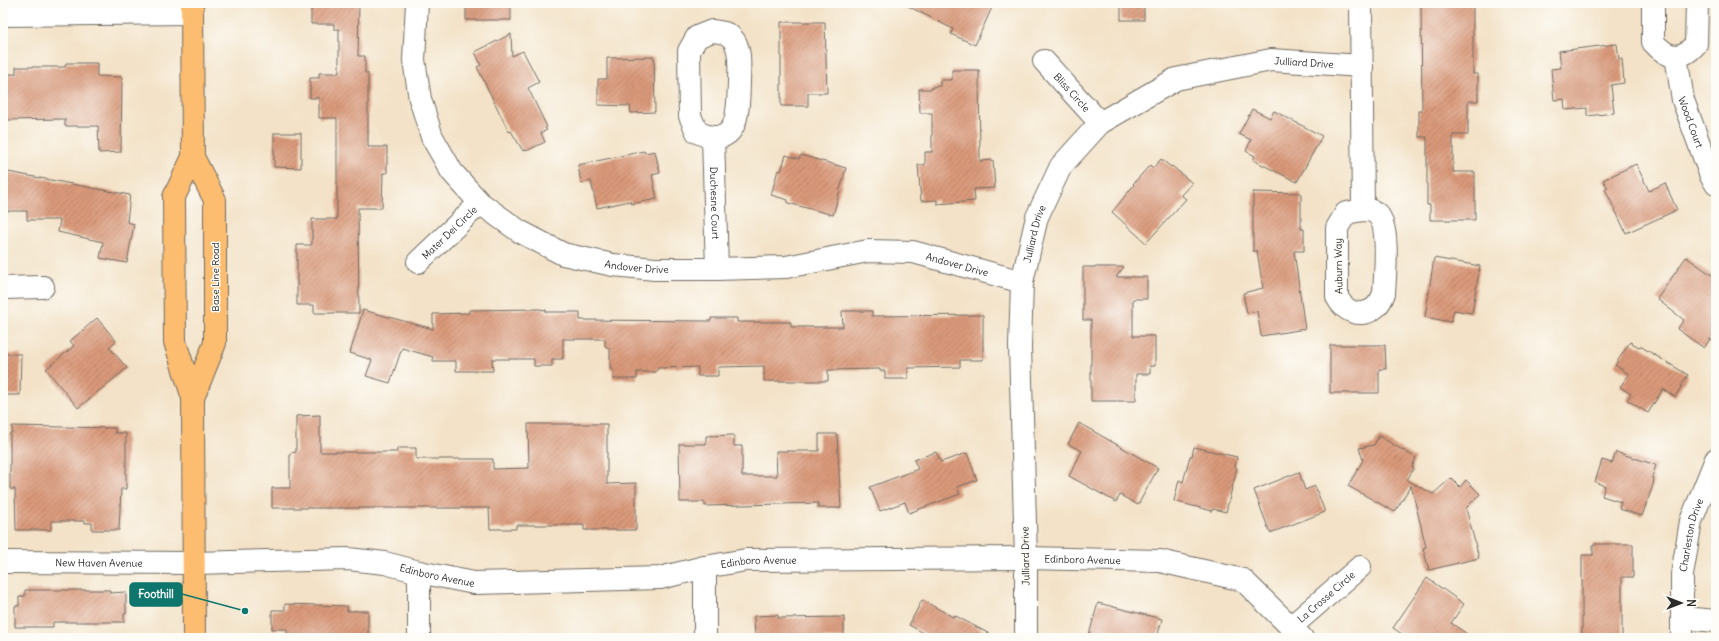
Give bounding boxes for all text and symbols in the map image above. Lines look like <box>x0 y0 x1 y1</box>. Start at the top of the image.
street label: Julliard Drive <box>1274 54 1334 71</box>
street label: Bliss Circle <box>1051 70 1093 115</box>
street label: Wood Court <box>1675 95 1706 150</box>
street label: Duchesne Court <box>707 166 722 240</box>
street label: Mater Dei Circle <box>419 203 480 262</box>
street label: Julliard Drive <box>1021 203 1049 264</box>
street label: Auburn Way <box>1332 238 1345 294</box>
street label: Base Line Road <box>209 242 222 312</box>
street label: Andover Drive <box>924 250 990 279</box>
street label: Andover Drive <box>603 257 669 276</box>
street label: Charleston Drive <box>1677 497 1706 573</box>
street label: Julliard Drive <box>1018 526 1033 586</box>
street label: Edinboro Avenue <box>1044 552 1121 567</box>
street label: Edinboro Avenue <box>720 554 797 571</box>
street label: New Haven Avenue <box>55 556 143 570</box>
street label: Edinboro Avenue <box>398 561 476 590</box>
street label: La Crosse Circle <box>1295 568 1358 625</box>
callout: Foothill <box>130 583 182 606</box>
north arrow <box>1661 583 1701 623</box>
text: Foothill <box>138 587 174 601</box>
text: N <box>1684 599 1698 607</box>

